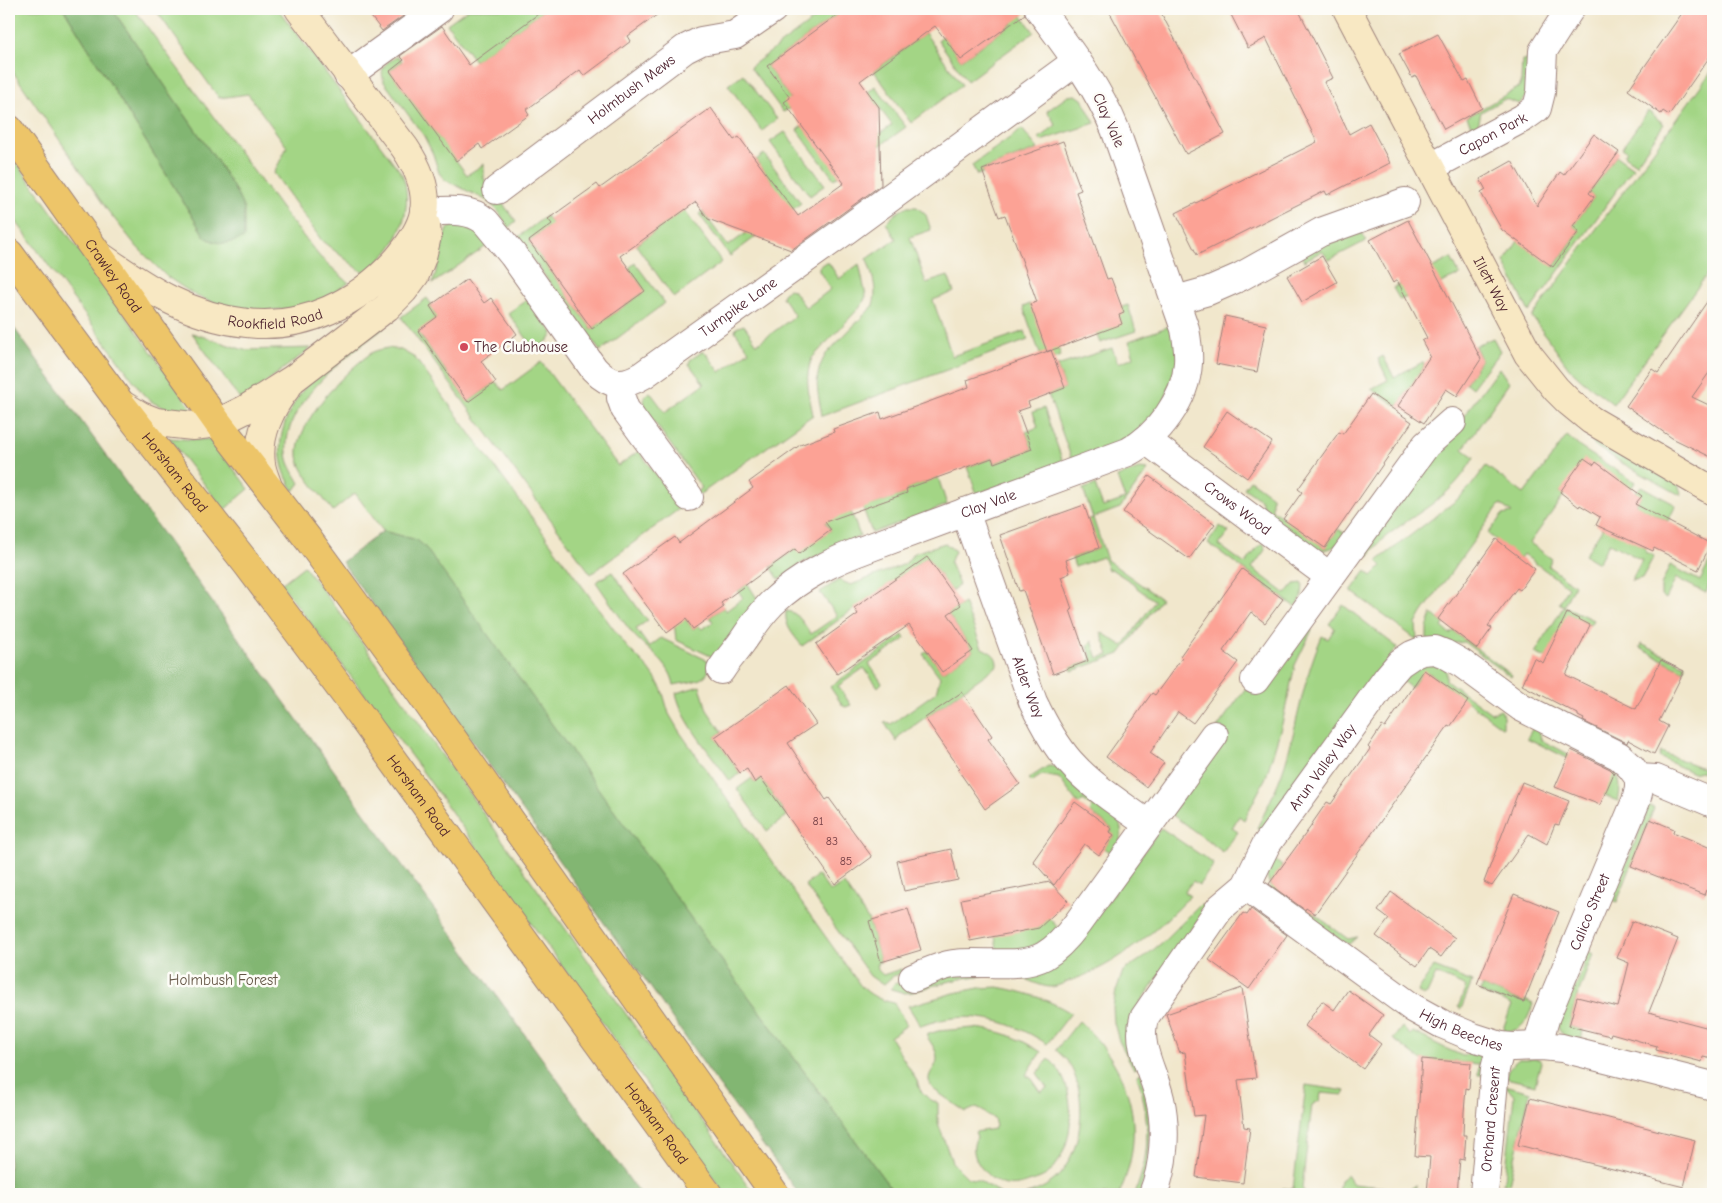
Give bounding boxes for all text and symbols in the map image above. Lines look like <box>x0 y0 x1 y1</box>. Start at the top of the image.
street label: Holmbush Mews <box>584 51 679 128</box>
street label: Clay Vale <box>1089 90 1129 150</box>
street label: Capon Park <box>1455 108 1531 160</box>
street label: Crawley Road <box>81 235 146 316</box>
street label: Illett Way <box>1470 254 1514 315</box>
street label: Turnpike Lane <box>696 273 781 341</box>
street label: Rookfield Road <box>226 305 325 333</box>
place label: The Clubhouse <box>474 338 568 356</box>
marker: The Clubhouse <box>458 341 470 353</box>
street label: Horsham Road <box>138 429 212 516</box>
street label: Crows Wood <box>1200 477 1275 539</box>
street label: Clay Vale <box>958 485 1019 522</box>
street label: Alder Way <box>1008 654 1049 721</box>
street label: Arun Valley Way <box>1285 720 1360 814</box>
street label: Horsham Road <box>383 751 454 840</box>
house number: 81 <box>813 814 824 828</box>
house number: 83 <box>826 834 838 848</box>
house number: 85 <box>840 854 852 868</box>
street label: Calico Street <box>1565 870 1614 953</box>
park label: Holmbush Forest <box>169 971 278 989</box>
street label: High Beeches <box>1416 1004 1505 1055</box>
street label: Orchard Cresent <box>1477 1064 1504 1173</box>
street label: Horsham Road <box>621 1079 692 1168</box>

